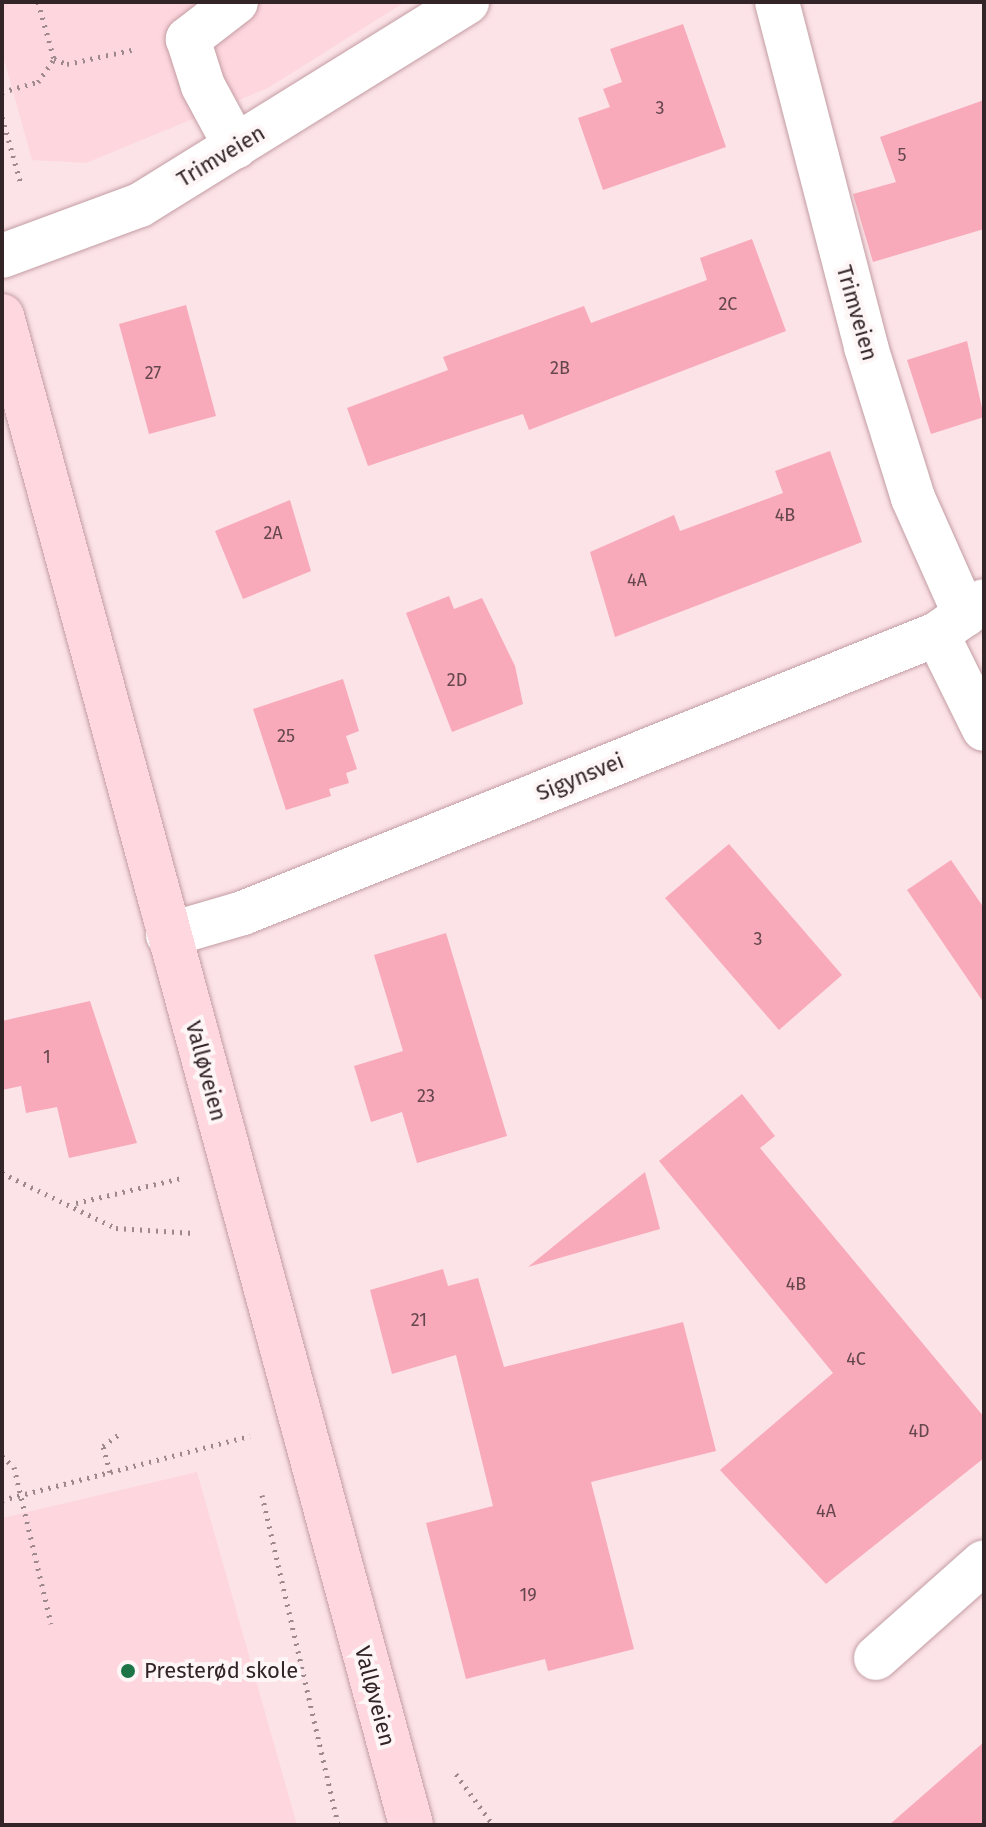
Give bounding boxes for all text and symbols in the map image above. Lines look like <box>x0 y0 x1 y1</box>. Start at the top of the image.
house number: 3 <box>656 97 664 119</box>
street label: Trimveien <box>172 119 270 193</box>
house number: 5 <box>897 144 907 166</box>
street label: Trimveien <box>831 262 883 364</box>
house number: 2C <box>719 293 737 315</box>
house number: 2B <box>550 357 570 379</box>
house number: 27 <box>145 362 161 384</box>
house number: 4B <box>775 504 795 526</box>
house number: 2A <box>263 522 283 544</box>
house number: 4A <box>627 569 647 591</box>
house number: 2D <box>447 669 467 691</box>
house number: 25 <box>277 725 295 747</box>
street label: Sigynsvei <box>532 747 628 807</box>
house number: 3 <box>754 928 762 950</box>
street label: Valløveien <box>180 1018 232 1124</box>
house number: 1 <box>43 1046 51 1068</box>
house number: 23 <box>417 1085 435 1107</box>
house number: 4B <box>786 1273 806 1295</box>
house number: 21 <box>411 1309 427 1331</box>
house number: 4C <box>846 1348 866 1370</box>
house number: 4D <box>908 1420 930 1442</box>
house number: 4A <box>816 1500 836 1522</box>
house number: 19 <box>519 1584 537 1606</box>
street label: Valløveien <box>349 1643 401 1749</box>
place label: Presterød skole <box>144 1658 298 1684</box>
marker: Presterød skole <box>119 1662 137 1680</box>

